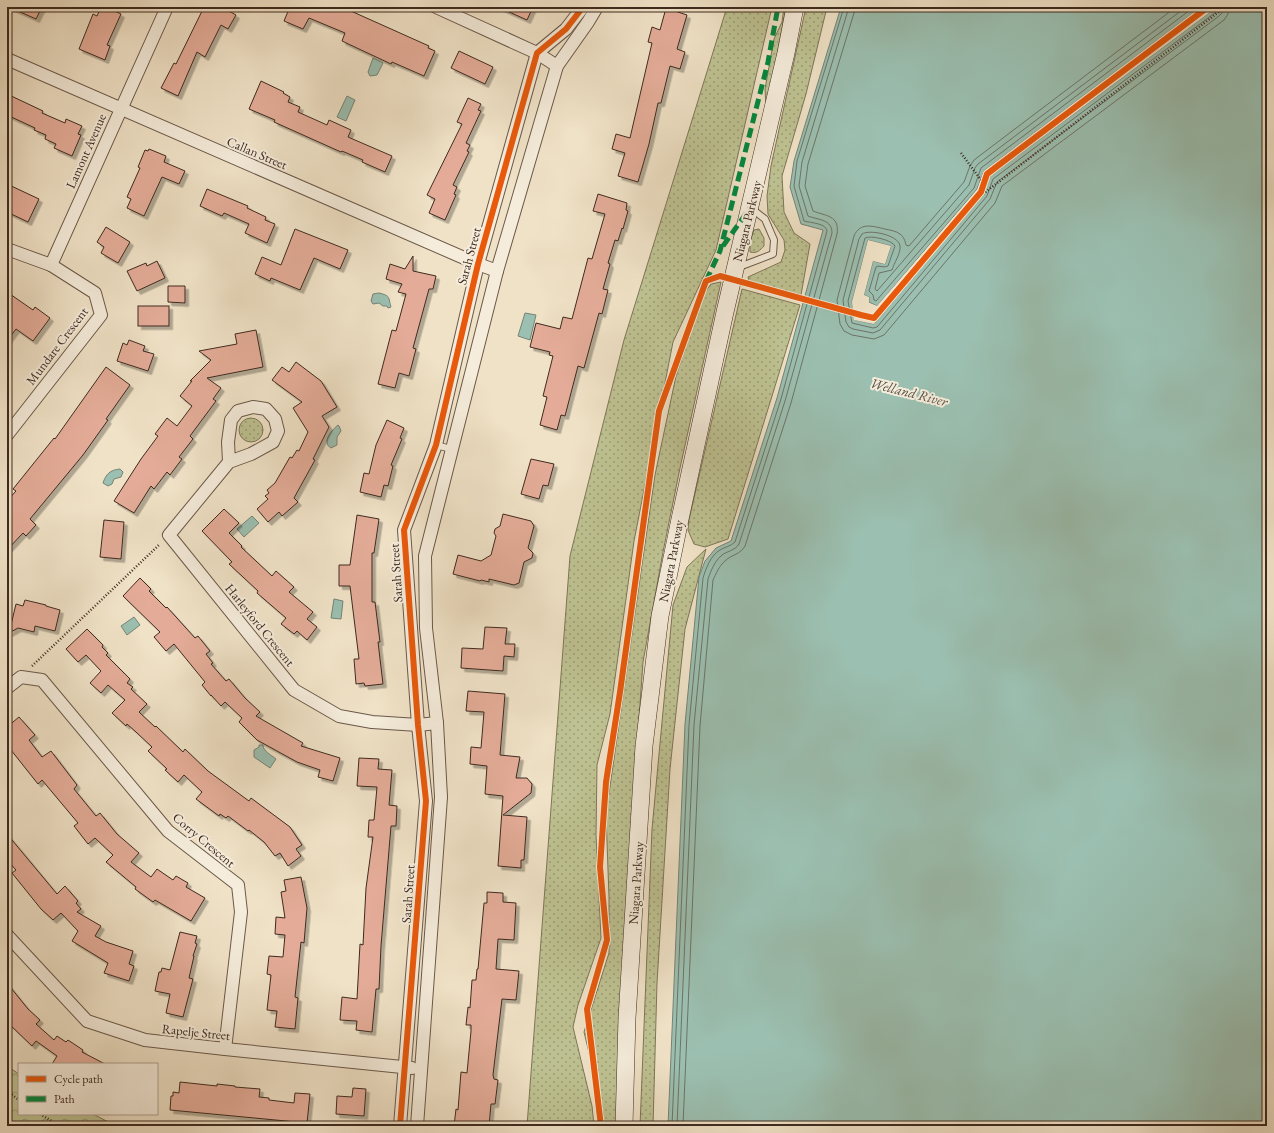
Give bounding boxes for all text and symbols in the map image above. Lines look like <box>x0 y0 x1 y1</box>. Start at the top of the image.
street label: Lamont Avenue <box>62 111 110 191</box>
street label: Callan Street <box>224 133 290 173</box>
street label: Niagara Parkway <box>729 178 765 263</box>
street label: Sarah Street <box>453 225 485 287</box>
street label: Mundare Crescent <box>22 304 92 388</box>
water label: Welland River <box>868 374 950 410</box>
street label: Niagara Parkway <box>655 518 687 603</box>
street label: Sarah Street <box>385 543 407 603</box>
street label: Harleyford Crescent <box>221 580 299 670</box>
street label: Corry Crescent <box>169 809 239 871</box>
street label: Niagara Parkway <box>625 841 647 925</box>
street label: Sarah Street <box>397 864 419 924</box>
street label: Rapelje Street <box>161 1020 231 1044</box>
legend <box>18 1063 158 1115</box>
text: Cycle path <box>54 1071 103 1087</box>
text: Path <box>54 1091 75 1107</box>

